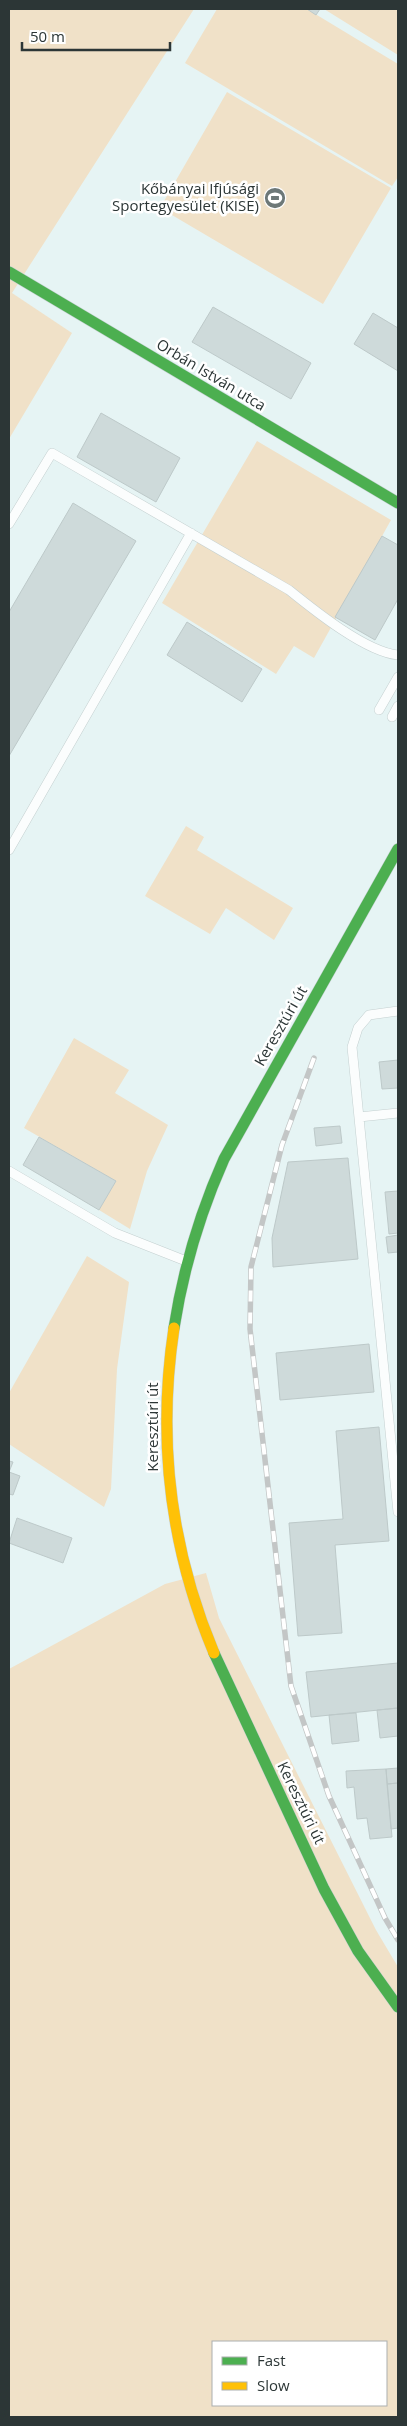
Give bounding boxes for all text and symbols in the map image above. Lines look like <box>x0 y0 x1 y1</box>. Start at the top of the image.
scale bar <box>22 20 170 52</box>
text: 50 m <box>30 26 65 46</box>
place label: Kőbányai Ifjúsági Sportegyesület (KISE) <box>112 178 259 215</box>
sports icon: Kőbányai Ifjúsági Sportegyesület (KISE) <box>263 186 287 210</box>
street label: Orbán István utca <box>153 334 270 415</box>
street label: Keresztúri út <box>249 982 311 1069</box>
street label: Keresztúri út <box>142 1382 162 1472</box>
street label: Keresztúri út <box>273 1758 330 1847</box>
legend <box>212 2341 387 2406</box>
text: Fast <box>257 2350 286 2370</box>
text: Slow <box>257 2375 290 2395</box>

